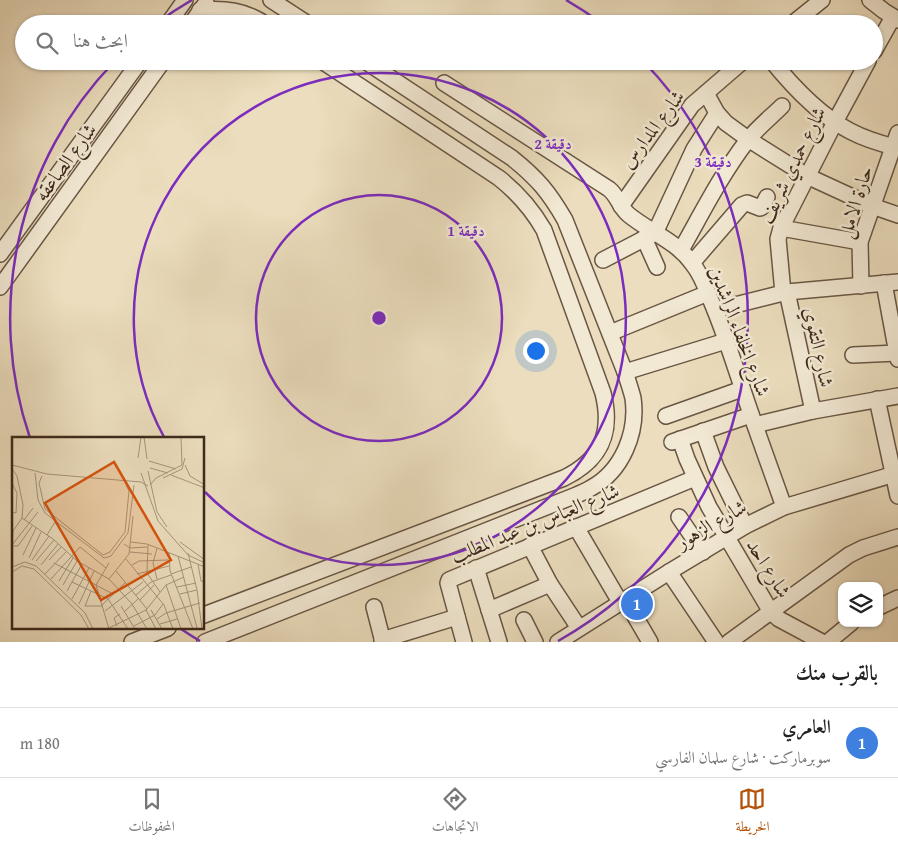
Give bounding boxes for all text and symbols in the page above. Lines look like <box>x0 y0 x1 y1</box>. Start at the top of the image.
search box <box>15 15 883 70</box>
text: ابحث هنا <box>73 26 128 54</box>
icon: search <box>33 29 61 57</box>
street label: شارع المدارس <box>612 83 694 177</box>
street label: شارع حمدي شريف <box>751 101 836 230</box>
street label: شارع الصاعقه <box>26 117 106 209</box>
text: 2 دقيقة <box>534 133 572 154</box>
text: 3 دقيقة <box>694 151 732 172</box>
street label: حارة الامل <box>830 162 880 242</box>
text: 1 دقيقة <box>447 220 485 241</box>
street label: شارع الخلفاء الراشدين <box>698 261 779 402</box>
street label: شارع التقوي <box>793 304 842 391</box>
centre of rings <box>370 309 388 327</box>
your location <box>523 338 549 364</box>
inset map <box>12 437 205 630</box>
street label: شارع العباس بن عبد المطلب <box>446 475 625 573</box>
street label: شارع الزهور <box>668 492 754 560</box>
street label: شارع احد <box>737 532 799 605</box>
map controls <box>838 582 883 627</box>
button: layers <box>838 582 883 627</box>
pin: 1 <box>621 585 653 623</box>
text: بالقرب منك <box>796 657 878 688</box>
text: العامري <box>782 712 831 740</box>
text: 180 m <box>20 731 60 755</box>
text: 1 <box>858 731 866 755</box>
text: سوبرماركت · شارع سلمان الفارسي <box>655 745 831 769</box>
tab: المحفوظات <box>129 785 175 840</box>
tab: الاتجاهات <box>432 785 478 840</box>
tab: الخريطة <box>735 785 770 840</box>

